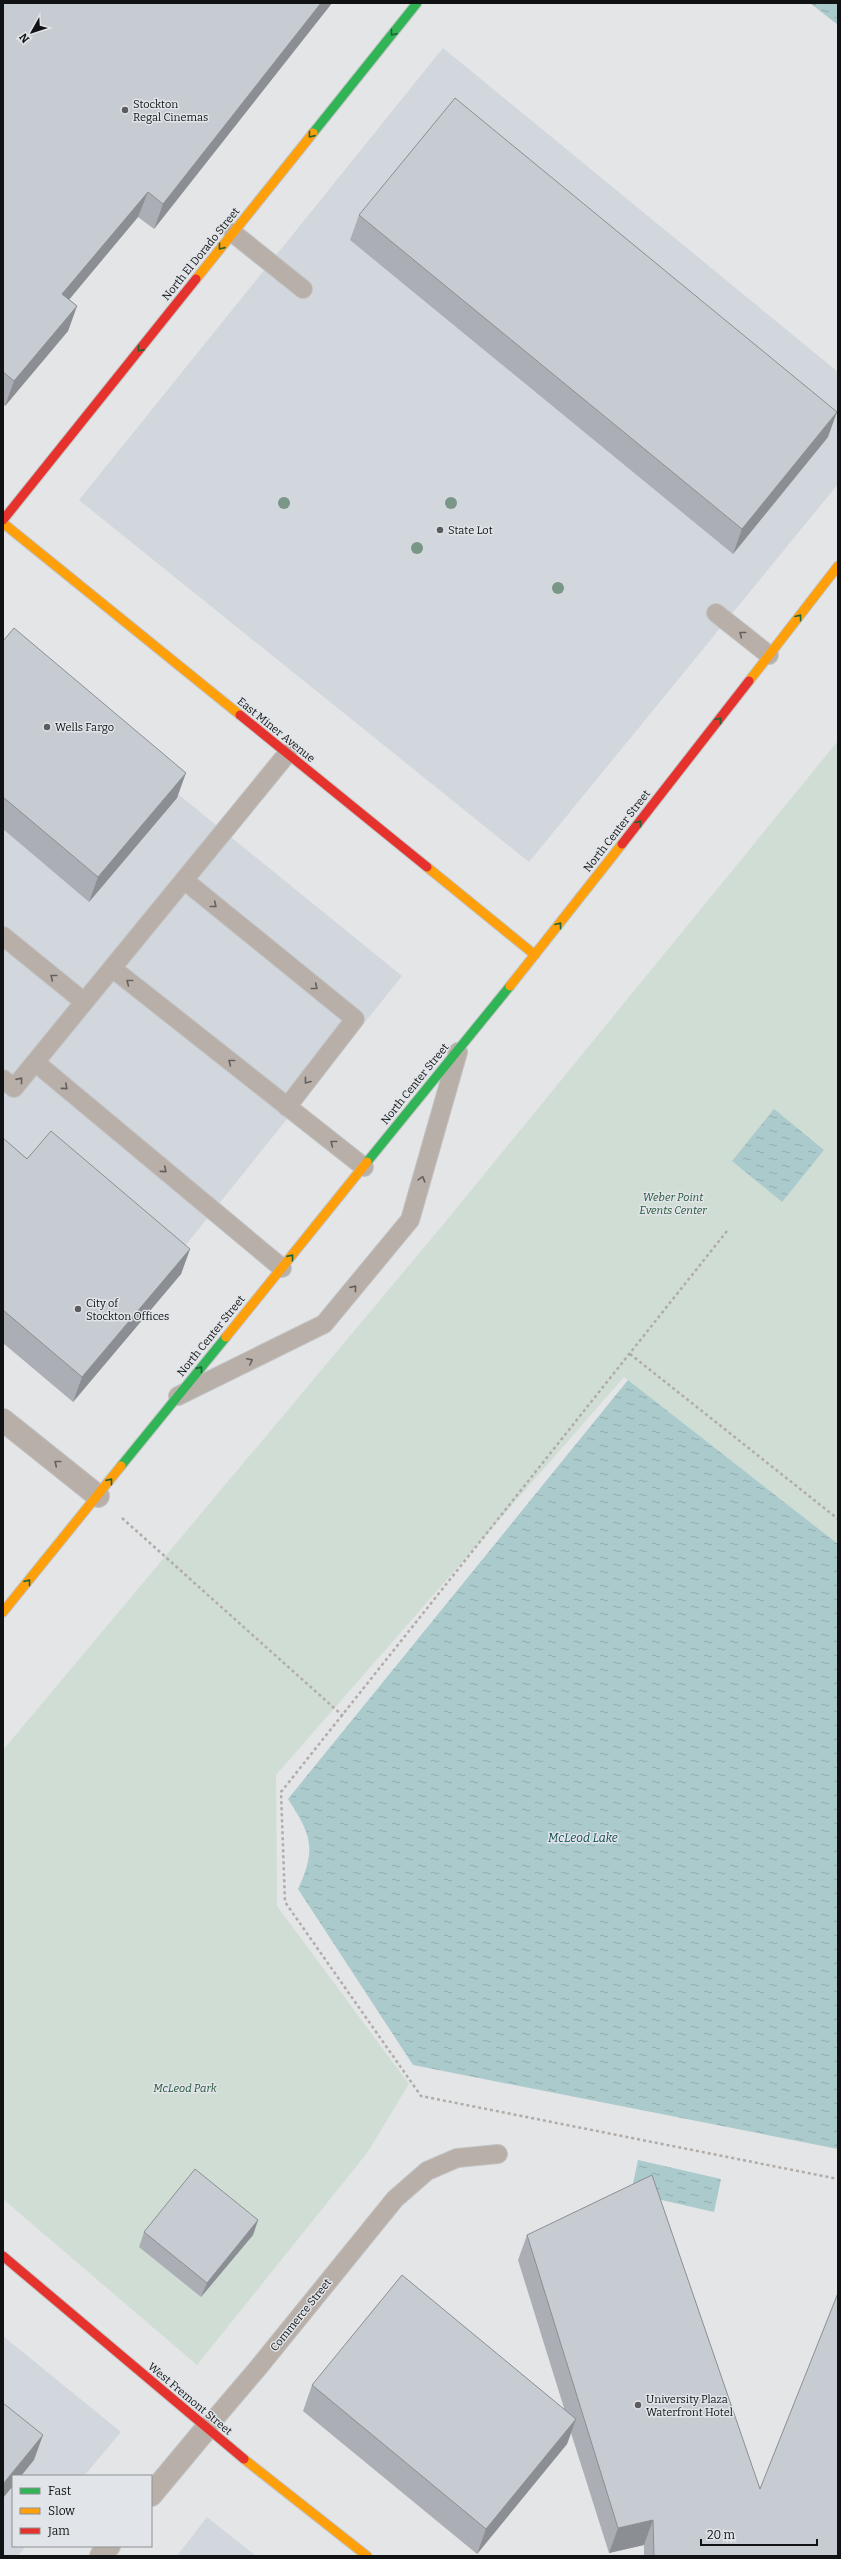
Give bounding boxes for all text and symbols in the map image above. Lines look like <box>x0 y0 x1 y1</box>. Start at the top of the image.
north arrow <box>12 12 52 52</box>
one-way arrow <box>391 29 398 36</box>
text: N <box>17 30 32 45</box>
place label: Stockton Regal Cinemas <box>133 98 208 124</box>
marker: Stockton Regal Cinemas <box>120 105 130 115</box>
one-way arrow <box>309 130 316 137</box>
street label: North El Dorado Street <box>160 205 242 303</box>
one-way arrow <box>219 242 226 250</box>
one-way arrow <box>138 344 145 351</box>
place label: State Lot <box>448 524 493 537</box>
marker: State Lot <box>435 525 445 535</box>
one-way arrow <box>794 615 801 622</box>
one-way arrow <box>740 632 747 639</box>
street label: East Miner Avenue <box>235 695 317 765</box>
one-way arrow <box>714 717 722 724</box>
place label: Wells Fargo <box>55 721 114 734</box>
marker: Wells Fargo <box>42 722 52 732</box>
street label: North Center Street <box>581 787 653 875</box>
one-way arrow <box>634 820 641 827</box>
one-way arrow <box>210 900 217 907</box>
one-way arrow <box>554 922 561 929</box>
one-way arrow <box>50 974 58 981</box>
one-way arrow <box>127 979 134 986</box>
one-way arrow <box>311 982 318 989</box>
street label: North Center Street <box>378 1041 452 1127</box>
one-way arrow <box>229 1060 236 1067</box>
one-way arrow <box>15 1077 22 1085</box>
one-way arrow <box>305 1077 312 1084</box>
one-way arrow <box>60 1082 67 1089</box>
one-way arrow <box>331 1141 338 1148</box>
one-way arrow <box>160 1166 167 1173</box>
one-way arrow <box>417 1176 426 1183</box>
park label: Weber Point Events Center <box>639 1191 707 1217</box>
one-way arrow <box>286 1255 293 1262</box>
one-way arrow <box>350 1285 357 1292</box>
street label: North Center Street <box>174 1293 248 1379</box>
place label: City of Stockton Offices <box>86 1297 169 1323</box>
marker: City of Stockton Offices <box>73 1304 83 1314</box>
one-way arrow <box>246 1358 254 1366</box>
one-way arrow <box>195 1366 202 1374</box>
one-way arrow <box>54 1461 61 1468</box>
one-way arrow <box>105 1479 112 1486</box>
one-way arrow <box>23 1579 30 1587</box>
water label: McLeod Lake <box>548 1831 618 1845</box>
park label: McLeod Park <box>153 2082 218 2095</box>
street label: Commerce Street <box>268 2276 334 2354</box>
street label: West Fremont Street <box>145 2360 235 2438</box>
place label: University Plaza Waterfront Hotel <box>646 2393 733 2419</box>
marker: University Plaza Waterfront Hotel <box>633 2400 643 2410</box>
legend <box>12 2475 152 2547</box>
text: Fast <box>48 2484 72 2498</box>
text: Slow <box>48 2504 75 2518</box>
scale bar <box>701 2521 817 2547</box>
text: Jam <box>47 2524 70 2538</box>
text: 20 m <box>707 2528 736 2542</box>

